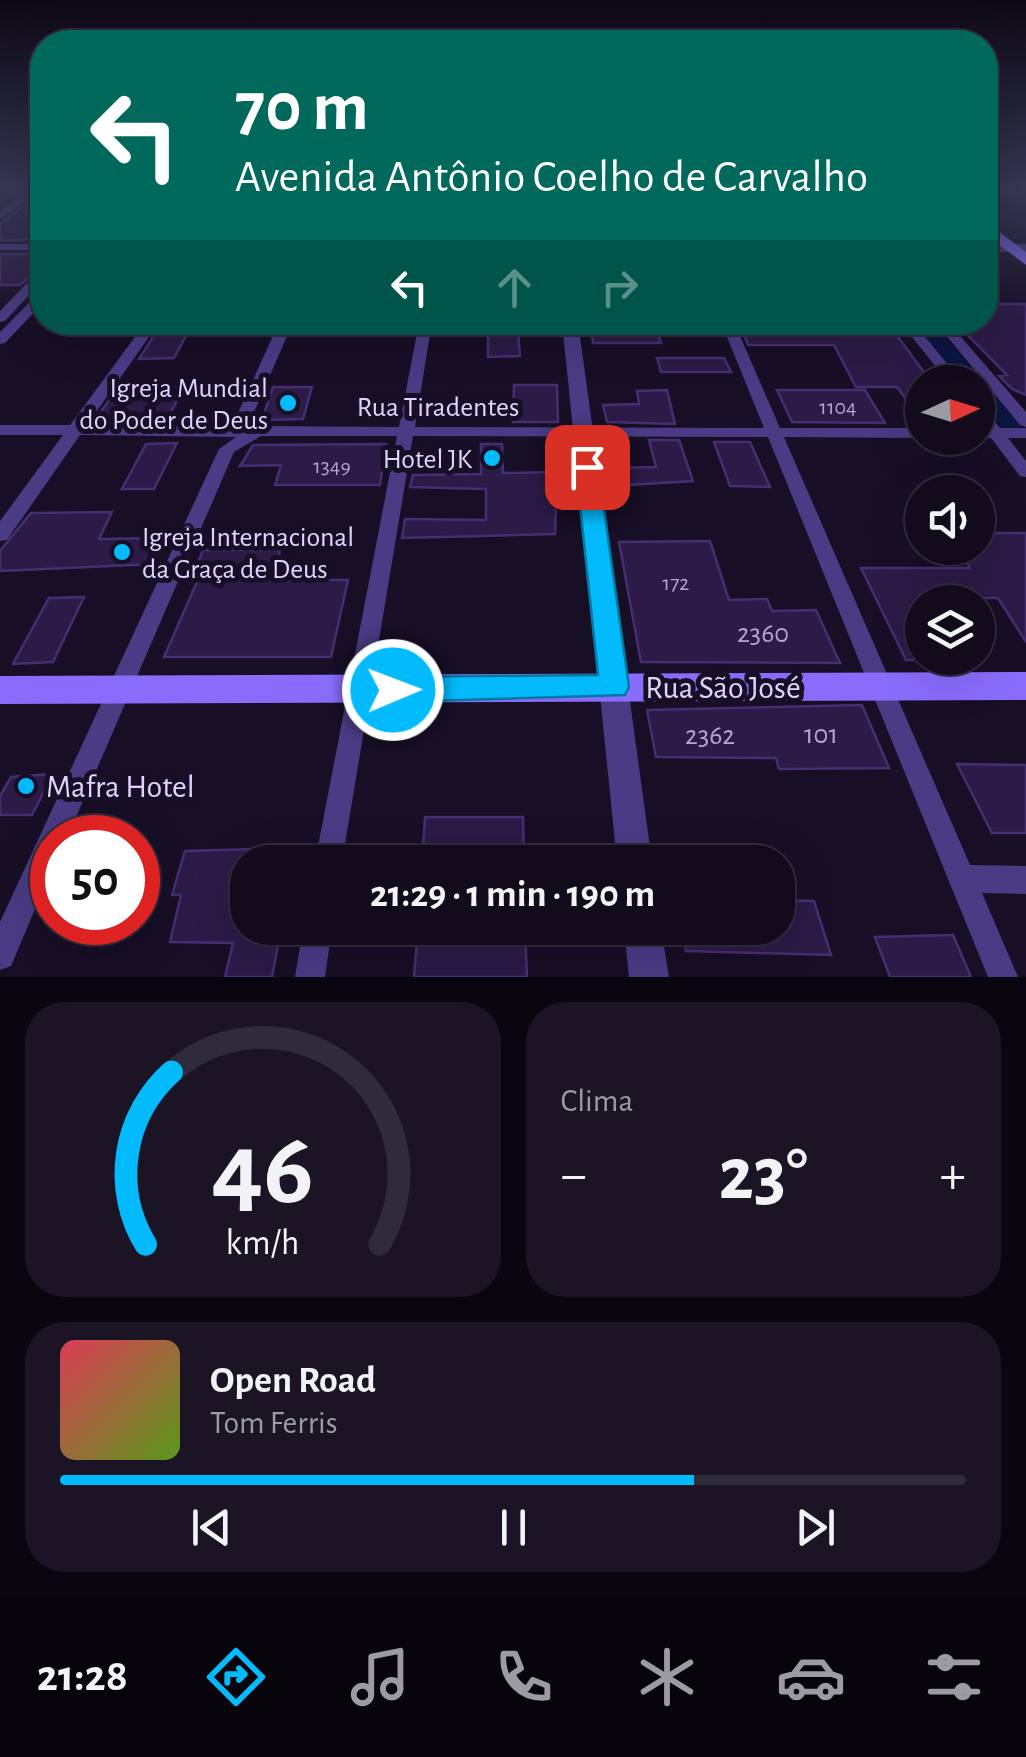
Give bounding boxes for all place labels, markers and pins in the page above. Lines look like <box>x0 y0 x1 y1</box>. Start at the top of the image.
place label: Igreja Mundial do Poder de Deus <box>79 375 268 435</box>
marker: Igreja Mundial do Poder de Deus <box>277 392 299 414</box>
pin <box>545 425 630 510</box>
place label: Hotel JK <box>383 446 473 474</box>
marker: Hotel JK <box>481 447 503 469</box>
place label: Igreja Internacional da Graça de Deus <box>142 524 354 584</box>
marker: Igreja Internacional da Graça de Deus <box>111 541 133 563</box>
place label: Mafra Hotel <box>46 771 195 803</box>
marker: Mafra Hotel <box>15 775 37 797</box>

